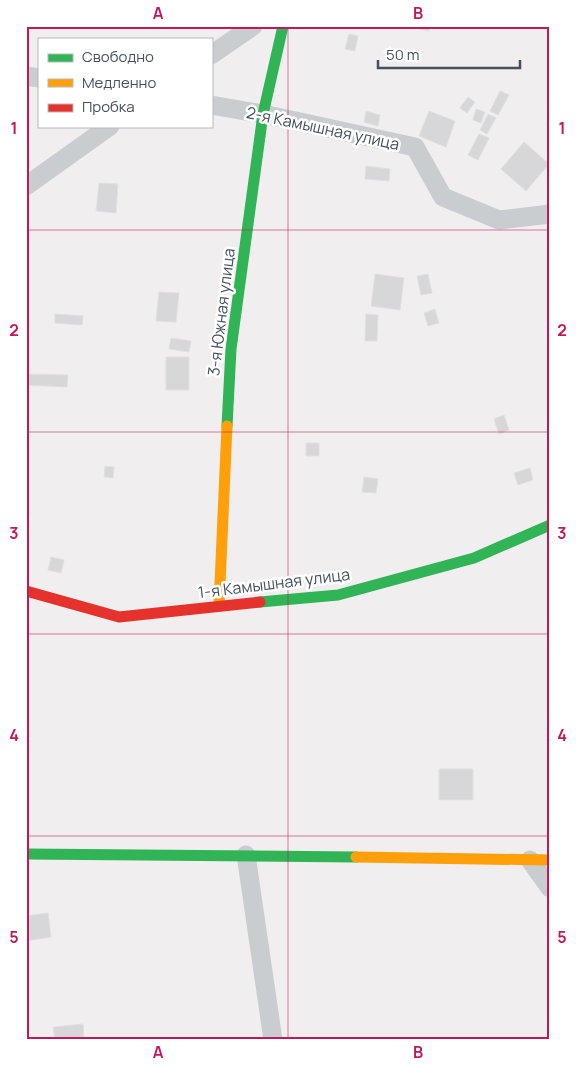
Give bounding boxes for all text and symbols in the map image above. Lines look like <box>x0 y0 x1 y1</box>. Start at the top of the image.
text: A <box>153 2 164 24</box>
text: B <box>413 2 423 24</box>
legend <box>38 38 212 128</box>
scale bar <box>378 38 521 70</box>
text: 50 m <box>386 44 420 65</box>
text: Свободно <box>82 46 154 67</box>
text: Медленно <box>82 72 156 93</box>
text: Пробка <box>82 96 135 117</box>
street label: 2-я Камышная улица <box>245 101 401 155</box>
text: 1 <box>10 117 18 139</box>
text: 1 <box>558 117 566 139</box>
street label: 3-я Южная улица <box>202 247 240 377</box>
text: 2 <box>9 319 19 341</box>
text: 2 <box>557 319 567 341</box>
text: 3 <box>9 522 19 544</box>
text: 3 <box>557 522 567 544</box>
street label: 1-я Камышная улица <box>197 563 351 603</box>
text: 4 <box>9 724 19 746</box>
text: 4 <box>557 724 567 746</box>
text: 5 <box>9 926 19 948</box>
text: 5 <box>557 926 567 948</box>
text: A <box>153 1041 164 1063</box>
text: B <box>413 1041 423 1063</box>

